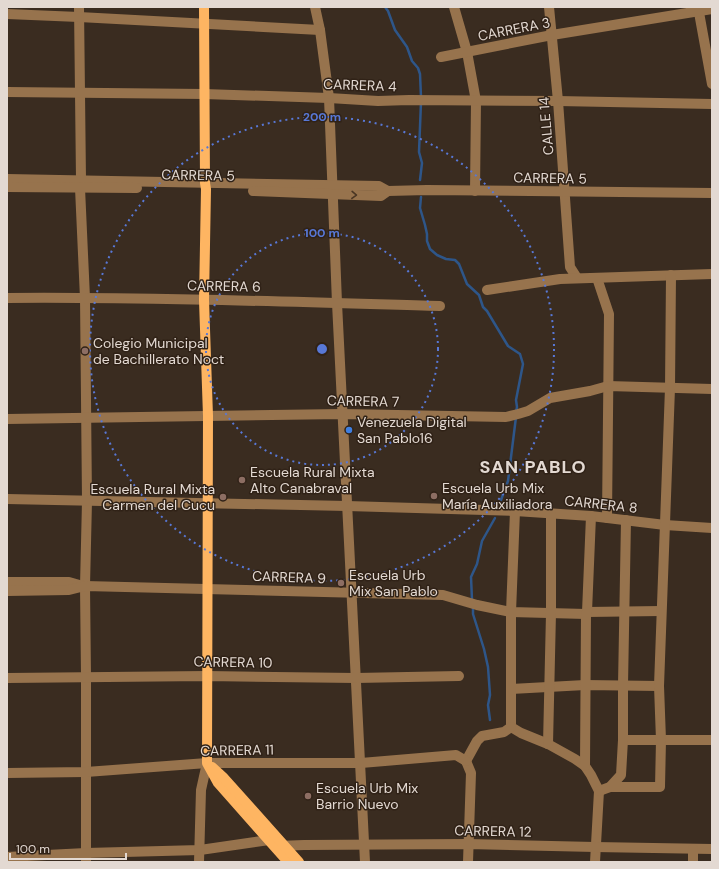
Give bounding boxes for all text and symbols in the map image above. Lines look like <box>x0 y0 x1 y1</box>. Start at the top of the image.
street label: CARRERA 3 <box>476 13 552 45</box>
street label: CARRERA 4 <box>323 75 398 95</box>
street label: CALLE 14 <box>534 96 558 156</box>
text: 200 m <box>303 109 341 125</box>
street label: CARRERA 5 <box>161 165 235 185</box>
street label: CARRERA 5 <box>513 168 587 188</box>
one-way arrow <box>351 191 357 199</box>
text: 100 m <box>304 225 340 241</box>
street label: CARRERA 6 <box>187 276 261 296</box>
place label: Colegio Municipal de Bachillerato Noct <box>93 334 224 368</box>
centre of rings <box>315 342 329 356</box>
marker: Colegio Municipal de Bachillerato Noct <box>80 346 90 356</box>
street label: CARRERA 7 <box>327 391 399 411</box>
place label: Venezuela Digital San Pablo16 <box>357 413 467 447</box>
marker: Venezuela Digital San Pablo16 <box>344 425 354 435</box>
district label: SAN PABLO <box>479 455 587 479</box>
place label: Escuela Rural Mixta Alto Canabraval <box>250 463 375 497</box>
marker: Escuela Rural Mixta Alto Canabraval <box>237 475 247 485</box>
place label: Escuela Urb Mix María Auxiliadora <box>442 479 552 513</box>
place label: Escuela Rural Mixta Carmen del Cucu <box>90 480 215 514</box>
marker: Escuela Urb Mix María Auxiliadora <box>429 491 439 501</box>
street label: CARRERA 8 <box>564 491 638 517</box>
marker: Escuela Rural Mixta Carmen del Cucu <box>218 492 228 502</box>
place label: Escuela Urb Mix San Pablo <box>349 566 438 600</box>
street label: CARRERA 9 <box>252 567 326 587</box>
marker: Escuela Urb Mix San Pablo <box>336 578 346 588</box>
street label: CARRERA 10 <box>193 652 273 672</box>
street label: CARRERA 11 <box>200 740 274 760</box>
place label: Escuela Urb Mix Barrio Nuevo <box>316 779 418 813</box>
marker: Escuela Urb Mix Barrio Nuevo <box>303 791 313 801</box>
street label: CARRERA 12 <box>454 821 532 841</box>
scale bar <box>10 835 126 861</box>
text: 100 m <box>16 841 50 857</box>

